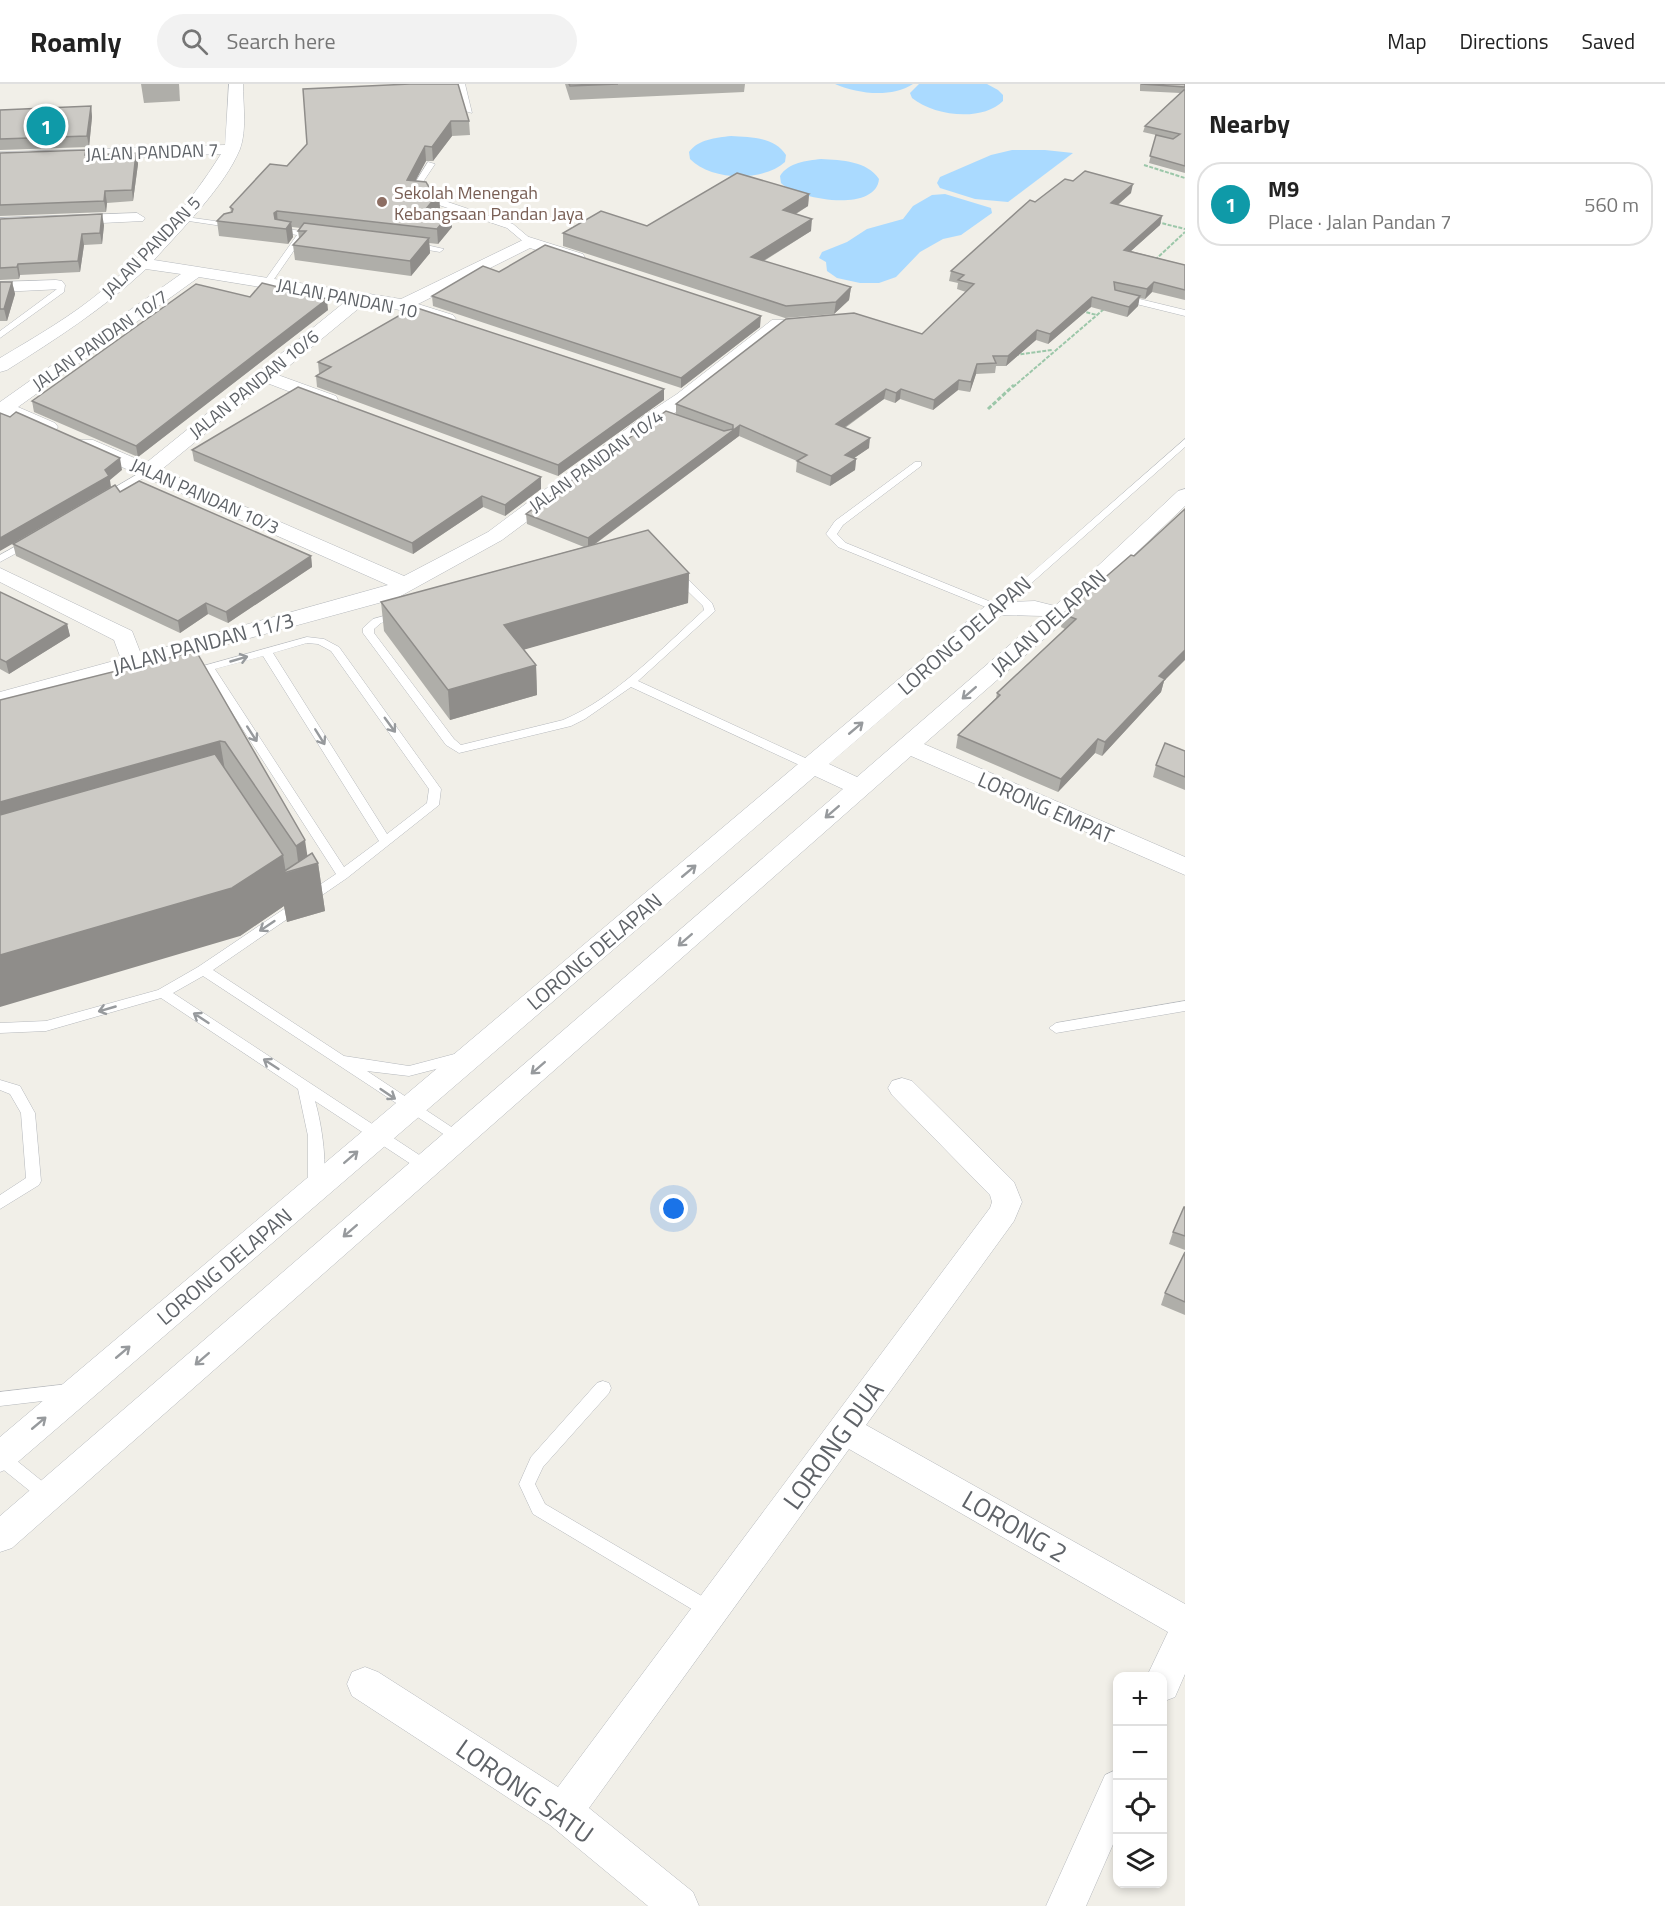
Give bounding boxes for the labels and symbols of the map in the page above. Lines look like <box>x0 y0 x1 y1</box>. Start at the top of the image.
pin: 1 <box>26 104 66 148</box>
street label: JALAN PANDAN 7 <box>85 136 219 168</box>
place label: Sekolah Menengah Kebangsaan Pandan Jaya <box>394 179 584 227</box>
street label: JALAN PANDAN 5 <box>95 190 207 304</box>
marker: Sekolah Menengah Kebangsaan Pandan Jaya <box>375 195 389 209</box>
street label: JALAN PANDAN 10 <box>274 271 420 325</box>
street label: JALAN PANDAN 10/7 <box>27 283 173 397</box>
street label: JALAN PANDAN 10/6 <box>183 323 325 445</box>
street label: JALAN PANDAN 10/4 <box>523 403 669 519</box>
street label: JALAN PANDAN 10/3 <box>126 451 284 541</box>
street label: JALAN DELAPAN <box>983 561 1113 683</box>
street label: LORONG DELAPAN <box>890 568 1038 702</box>
street label: JALAN PANDAN 11/3 <box>109 603 297 683</box>
one-way arrow <box>229 653 248 664</box>
one-way arrow <box>962 686 977 700</box>
one-way arrow <box>384 717 396 733</box>
one-way arrow <box>848 721 863 735</box>
one-way arrow <box>245 726 258 743</box>
one-way arrow <box>313 728 326 745</box>
street label: LORONG EMPAT <box>973 763 1119 851</box>
one-way arrow <box>825 805 840 819</box>
one-way arrow <box>681 864 697 877</box>
street label: LORONG DELAPAN <box>519 885 669 1017</box>
one-way arrow <box>259 920 276 933</box>
one-way arrow <box>678 933 693 947</box>
one-way arrow <box>97 1004 116 1015</box>
one-way arrow <box>193 1012 210 1024</box>
one-way arrow <box>263 1058 280 1070</box>
one-way arrow <box>531 1061 546 1075</box>
one-way arrow <box>380 1087 397 1100</box>
one-way arrow <box>344 1150 359 1164</box>
your location <box>659 1194 688 1223</box>
street label: LORONG DELAPAN <box>149 1200 299 1332</box>
one-way arrow <box>342 1225 358 1238</box>
one-way arrow <box>115 1345 130 1359</box>
one-way arrow <box>195 1352 211 1366</box>
street label: LORONG DUA <box>773 1373 893 1517</box>
one-way arrow <box>31 1416 46 1430</box>
street label: LORONG 2 <box>955 1480 1075 1572</box>
street label: LORONG SATU <box>448 1729 602 1853</box>

